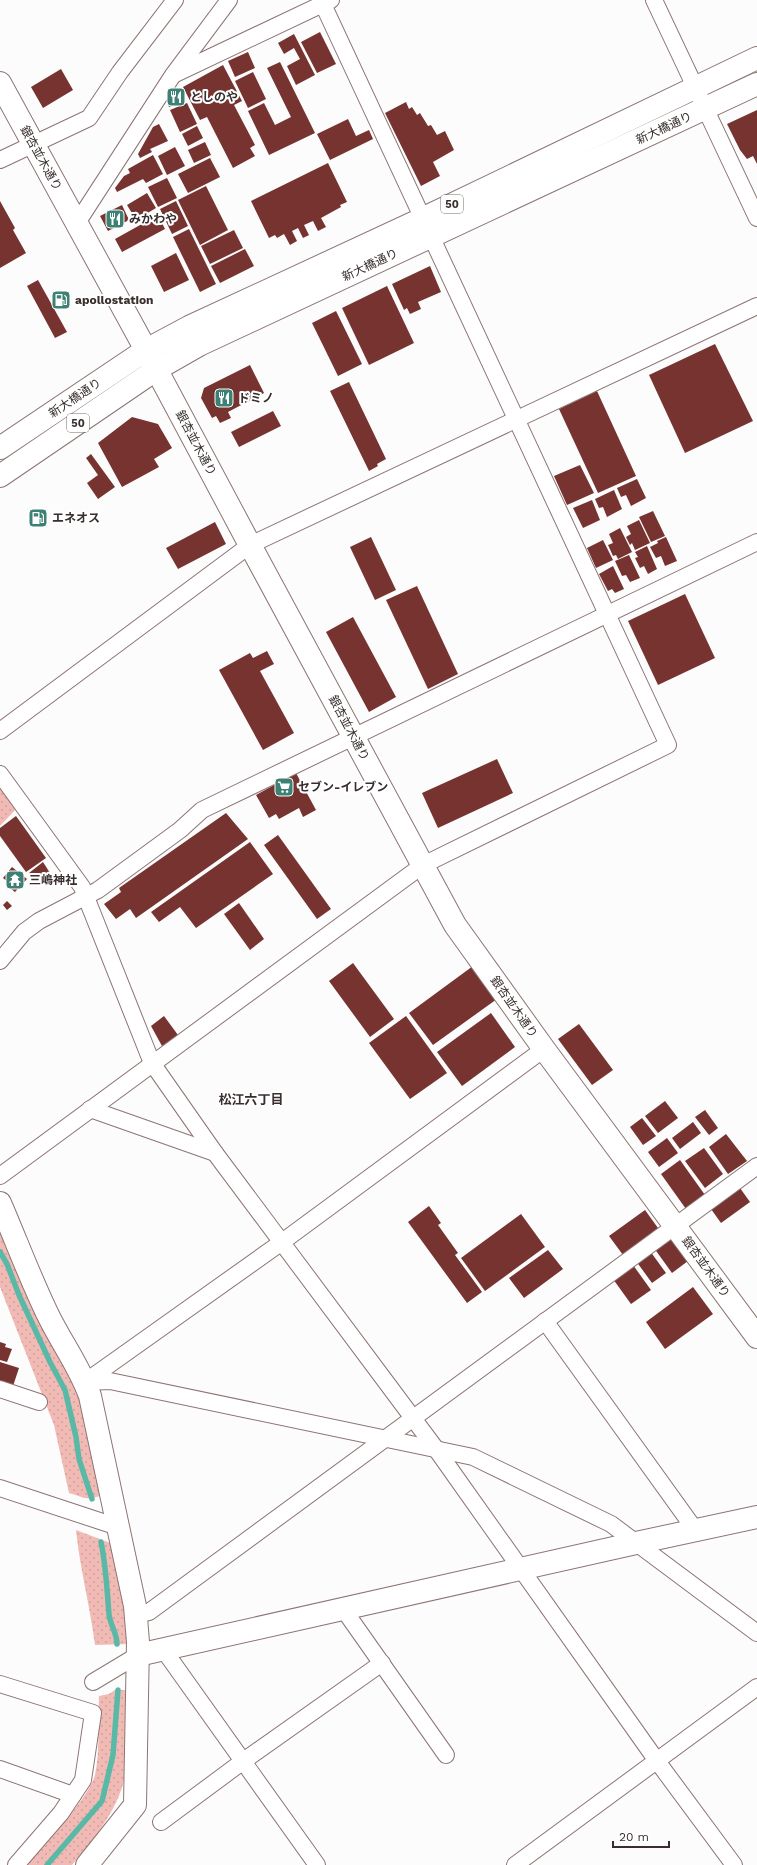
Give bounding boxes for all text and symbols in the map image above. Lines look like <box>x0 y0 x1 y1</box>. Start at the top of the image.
restaurant icon: としのや <box>165 86 187 108</box>
place label: としのや <box>190 90 238 104</box>
street label: 新大橋通り <box>634 109 694 147</box>
street label: 銀杏並木通り <box>17 123 65 193</box>
road number: 50 <box>441 195 463 213</box>
restaurant icon: みかわや <box>104 208 126 230</box>
place label: みかわや <box>129 212 177 226</box>
street label: 新大橋通り <box>340 246 400 284</box>
fuel station icon: apollostation <box>50 289 72 311</box>
place label: apollostation <box>75 293 154 307</box>
street label: 新大橋通り <box>46 375 104 421</box>
restaurant icon: ドミノ <box>213 387 235 409</box>
place label: ドミノ <box>238 391 274 405</box>
street label: 銀杏並木通り <box>173 408 219 478</box>
road number: 50 <box>67 414 89 432</box>
fuel station icon: エネオス <box>27 507 49 529</box>
place label: エネオス <box>52 511 100 525</box>
street label: 銀杏並木通り <box>326 693 372 763</box>
supermarket icon: セブン-イレブン <box>273 776 295 798</box>
place label: セブン-イレブン <box>298 780 388 794</box>
temple icon: 三嶋神社 <box>4 869 26 891</box>
place label: 三嶋神社 <box>29 873 77 887</box>
street label: 銀杏並木通り <box>488 973 540 1041</box>
district label: 松江六丁目 <box>218 1092 284 1107</box>
street label: 銀杏並木通り <box>679 1234 733 1300</box>
scale bar <box>613 1823 669 1849</box>
text: 20 m <box>619 1830 649 1844</box>

